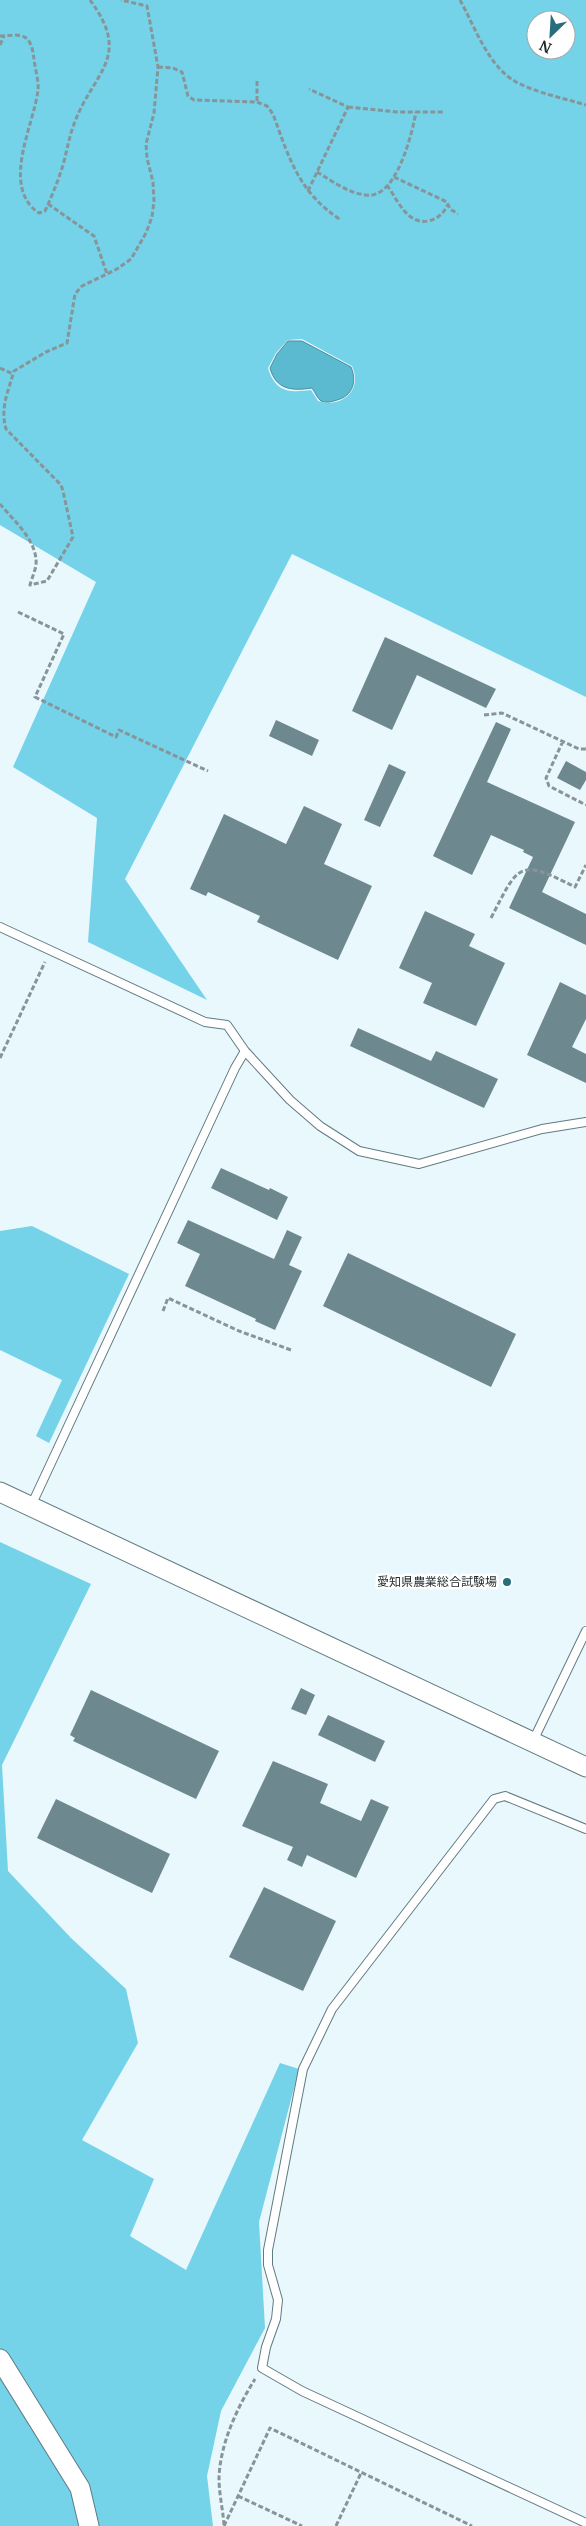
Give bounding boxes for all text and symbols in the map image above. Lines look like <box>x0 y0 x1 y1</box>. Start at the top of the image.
north arrow <box>526 10 576 60</box>
text: N <box>537 36 554 57</box>
place label: 愛知県農業総合試験場 <box>377 1574 497 1589</box>
marker: 愛知県農業総合試験場 <box>501 1576 513 1588</box>

